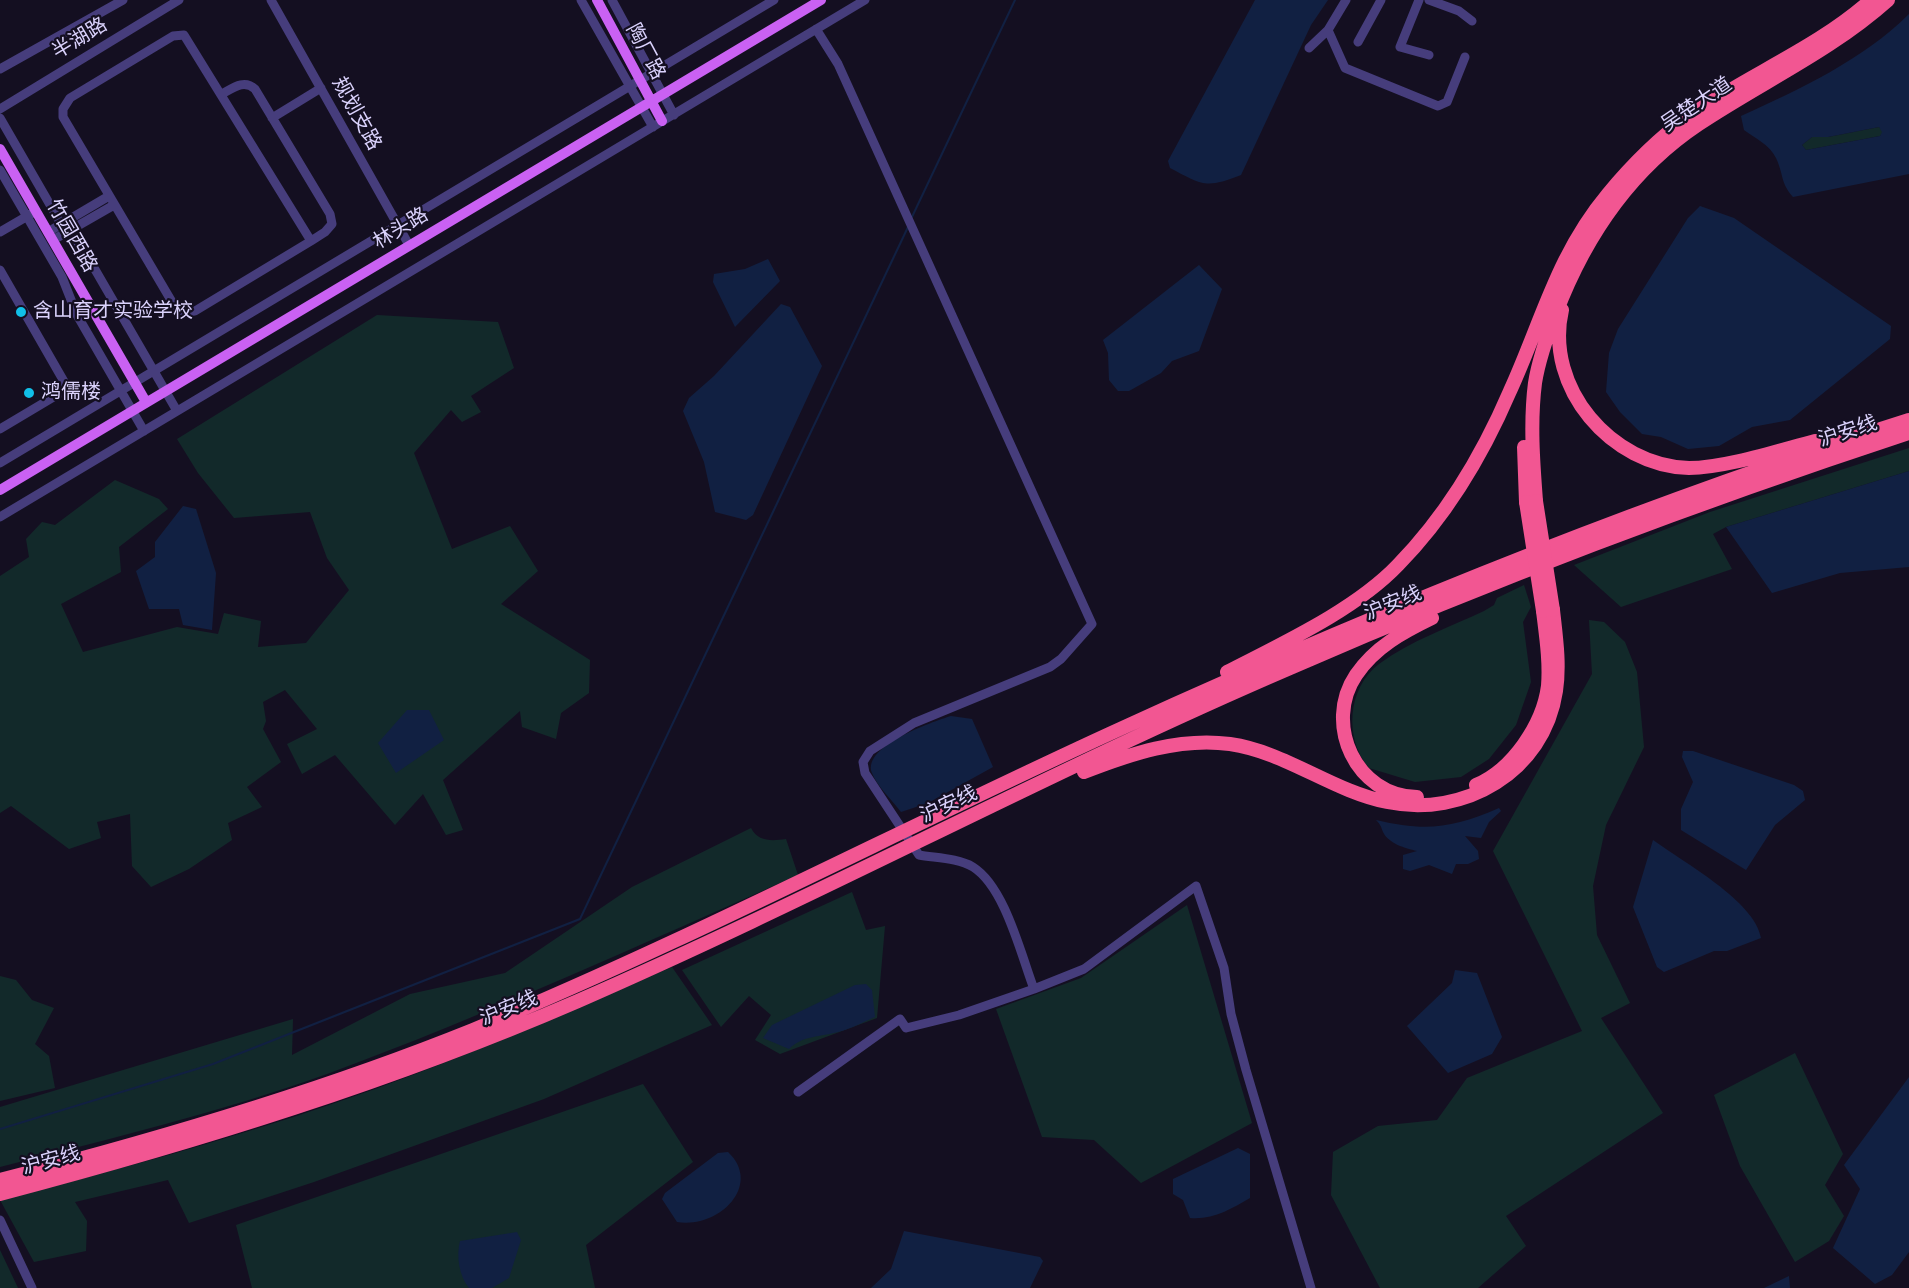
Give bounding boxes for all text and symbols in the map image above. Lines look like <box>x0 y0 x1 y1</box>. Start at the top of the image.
street label: 半湖路 <box>48 13 112 65</box>
street label: 陶厂路 <box>620 20 670 84</box>
street label: 规划支路 <box>326 73 386 155</box>
street label: 吴楚大道 <box>1657 73 1737 137</box>
street label: 竹园西路 <box>41 195 101 277</box>
street label: 林头路 <box>369 203 433 255</box>
place label: 含山育才实验学校 <box>33 300 193 324</box>
marker: 含山育才实验学校 <box>14 305 28 319</box>
place label: 鸿儒楼 <box>41 381 101 405</box>
marker: 鸿儒楼 <box>22 386 36 400</box>
street label: 沪安线 <box>1816 411 1880 453</box>
street label: 沪安线 <box>1361 582 1425 626</box>
street label: 沪安线 <box>917 781 981 829</box>
street label: 沪安线 <box>477 987 541 1031</box>
street label: 沪安线 <box>19 1142 83 1180</box>

